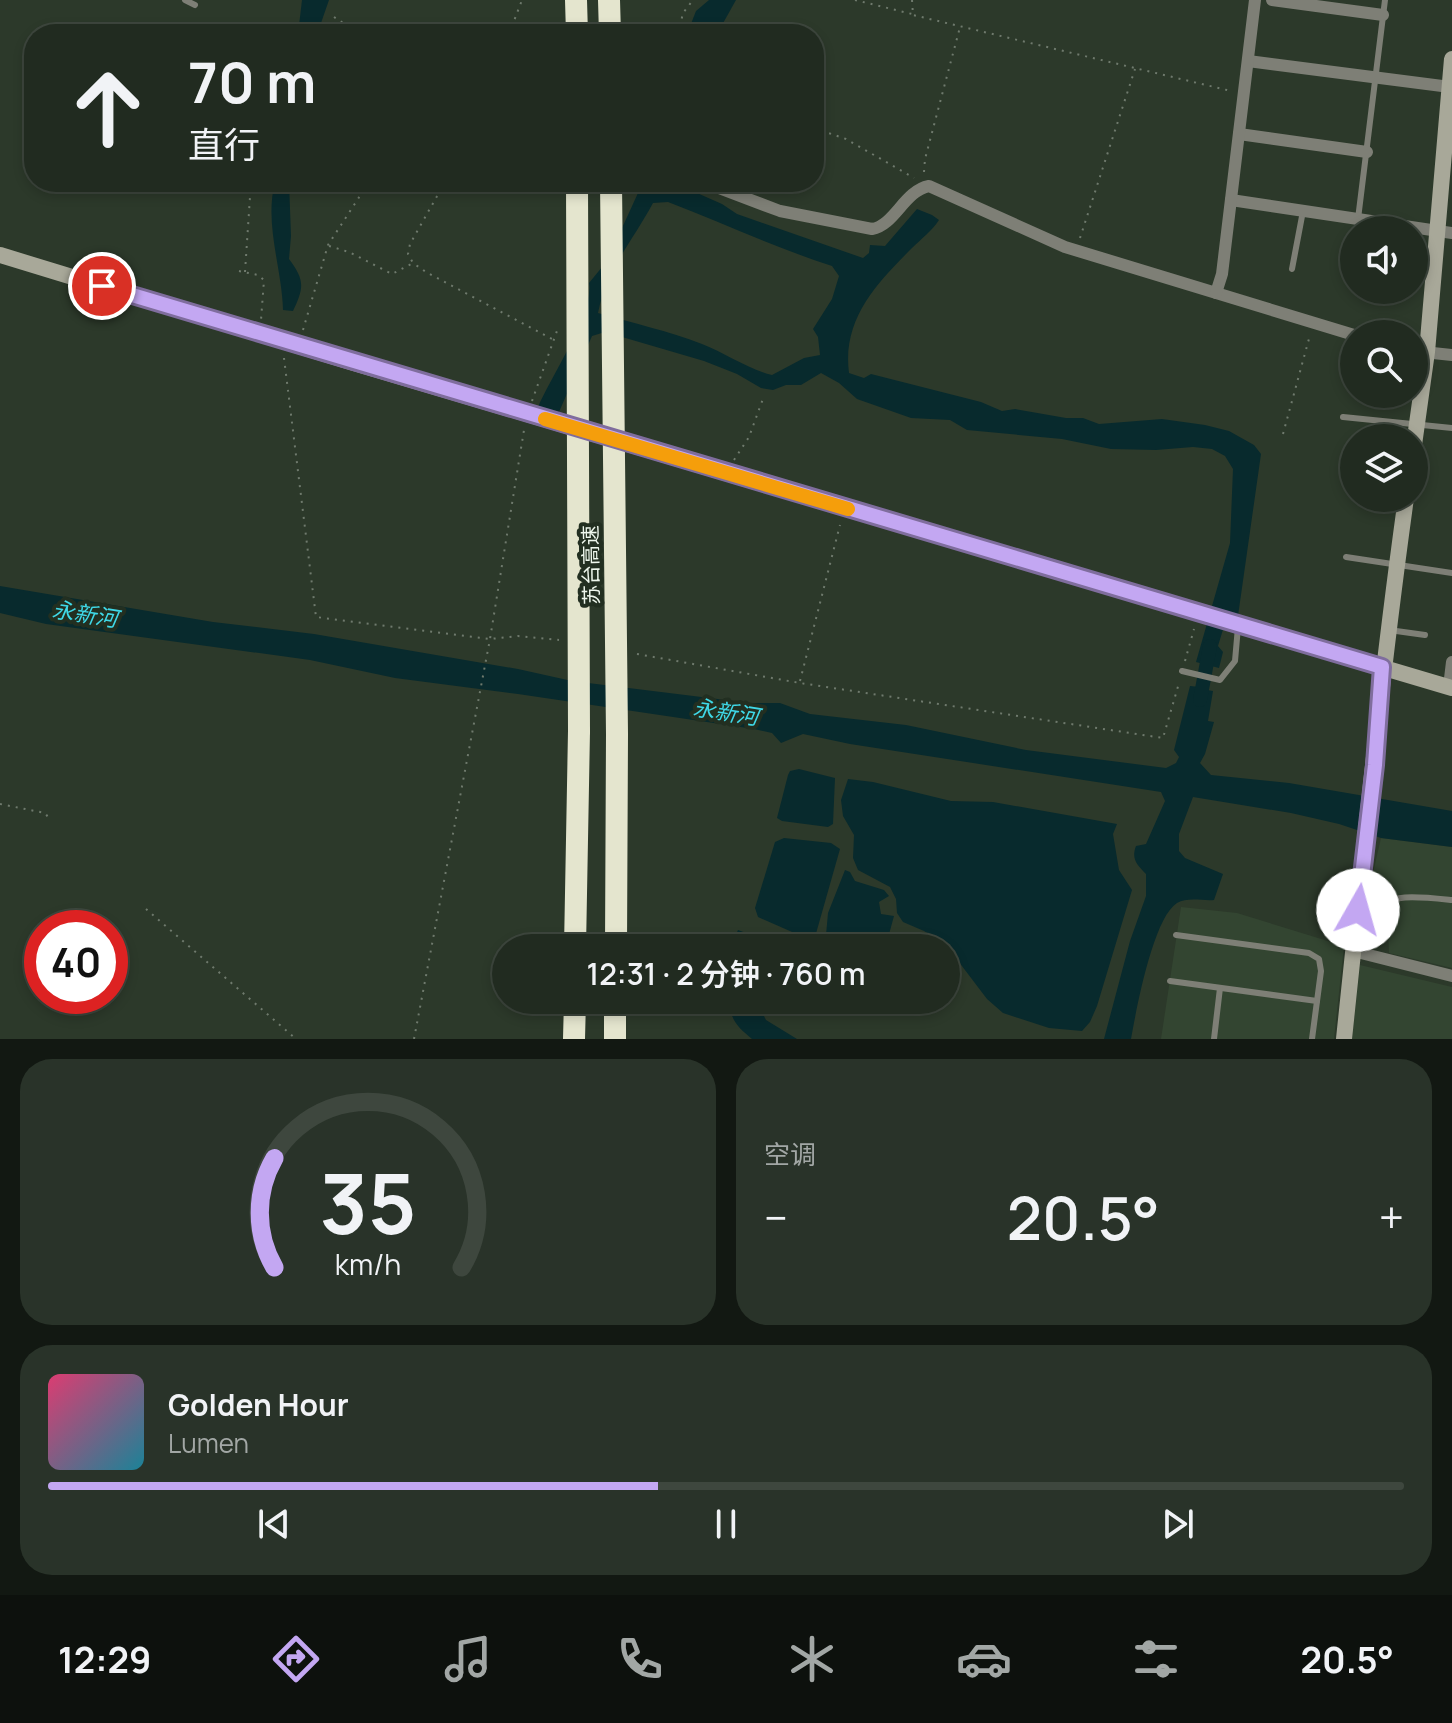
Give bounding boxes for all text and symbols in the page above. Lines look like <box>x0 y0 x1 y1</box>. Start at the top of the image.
text: 70 m <box>188 43 316 120</box>
icon: ahead <box>56 56 160 160</box>
text: 直行 <box>188 120 260 169</box>
map controls <box>1340 216 1428 512</box>
button: sound <box>1340 216 1428 304</box>
pin <box>68 252 136 320</box>
icon: arrive <box>80 264 124 308</box>
button: search <box>1340 320 1428 408</box>
button: layers <box>1340 424 1428 512</box>
street label: 苏台高速 <box>576 525 605 605</box>
water label: 永新河 <box>50 594 124 635</box>
water label: 永新河 <box>691 692 765 733</box>
position arrow <box>1316 868 1400 952</box>
speed limit sign: 40 <box>24 910 128 1014</box>
text: 12:31 · 2 分钟 · 760 m <box>587 953 865 994</box>
text: 空调 <box>764 1136 816 1172</box>
text: 35 <box>319 1145 417 1259</box>
text: 20.5° <box>1007 1176 1160 1258</box>
text: − <box>764 1187 788 1247</box>
text: + <box>1379 1187 1404 1247</box>
text: km/h <box>335 1245 401 1284</box>
text: Golden Hour <box>168 1384 349 1425</box>
text: Lumen <box>168 1425 249 1461</box>
icon: previous <box>252 1502 296 1546</box>
icon: pause <box>704 1502 748 1546</box>
icon: next <box>1156 1502 1200 1546</box>
icon: directions <box>268 1631 324 1687</box>
icon: music <box>440 1631 496 1687</box>
icon: phone <box>612 1631 668 1687</box>
icon: climate <box>784 1631 840 1687</box>
icon: car <box>956 1631 1012 1687</box>
icon: filters <box>1128 1631 1184 1687</box>
text: 12:29 <box>58 1635 151 1684</box>
text: 20.5° <box>1301 1635 1394 1684</box>

